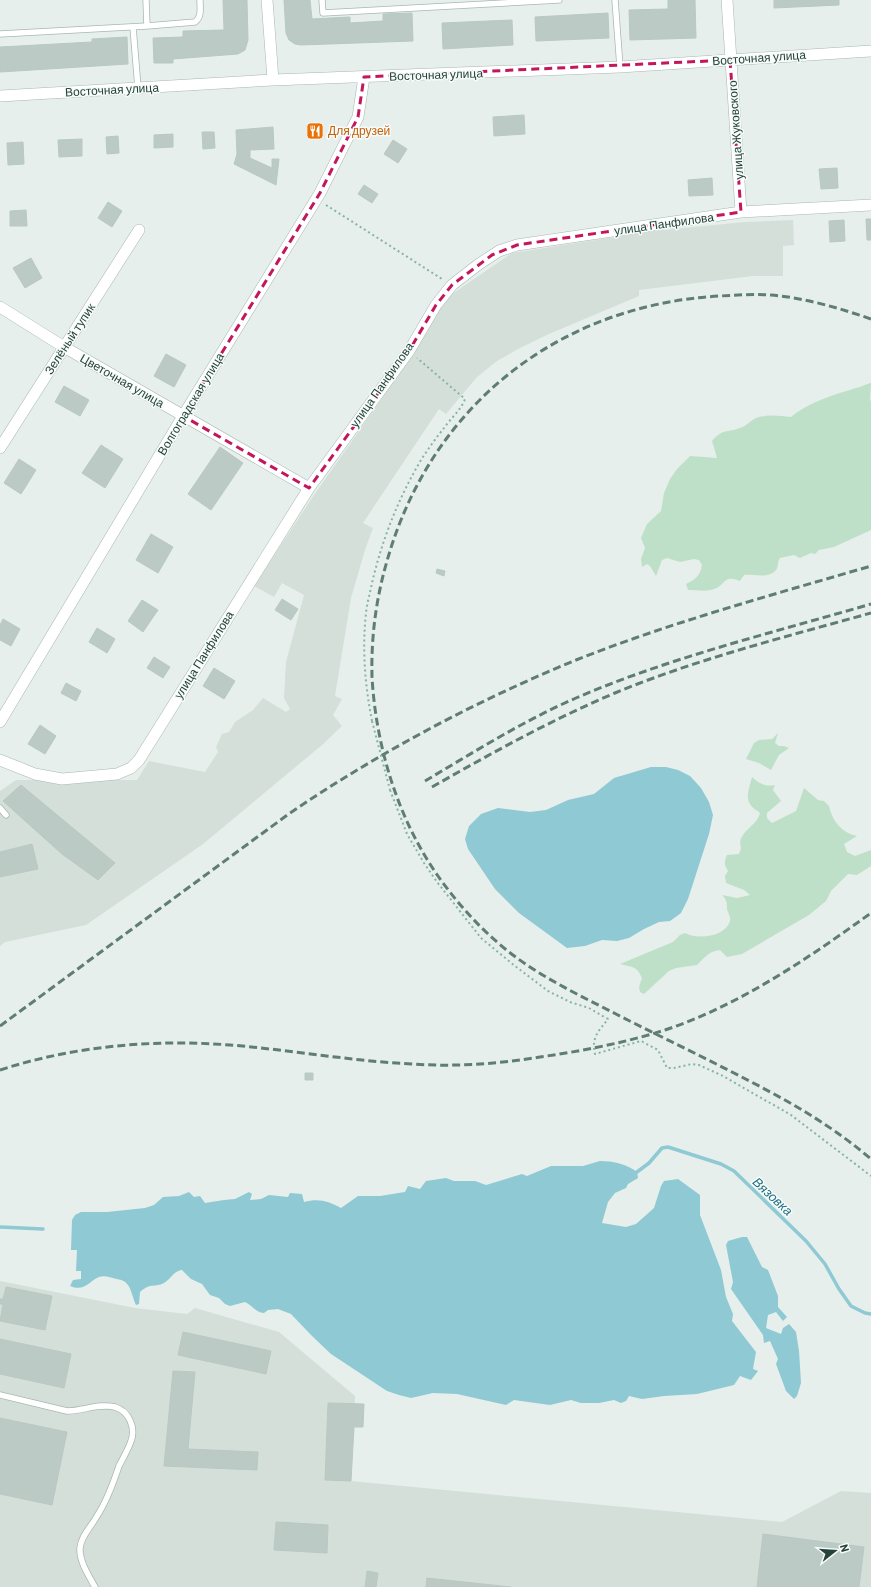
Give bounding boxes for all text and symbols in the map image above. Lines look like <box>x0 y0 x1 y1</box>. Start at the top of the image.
street label: Восточная улица <box>712 47 807 68</box>
street label: Восточная улица <box>389 65 483 84</box>
street label: Восточная улица <box>65 80 160 99</box>
street label: улица Жуковского <box>725 80 746 180</box>
restaurant icon: Для друзей <box>305 121 325 141</box>
place label: Для друзей <box>328 123 390 138</box>
street label: улица Панфилова <box>613 209 715 238</box>
street label: Зелёный тупик <box>41 300 99 377</box>
street label: улица Панфилова <box>347 339 417 430</box>
street label: Волгоградская улица <box>154 349 227 458</box>
street label: Цветочная улица <box>78 350 167 411</box>
street label: улица Панфилова <box>171 608 237 701</box>
water label: Вязовка <box>750 1173 796 1219</box>
north arrow <box>815 1531 855 1571</box>
text: N <box>838 1543 852 1553</box>

